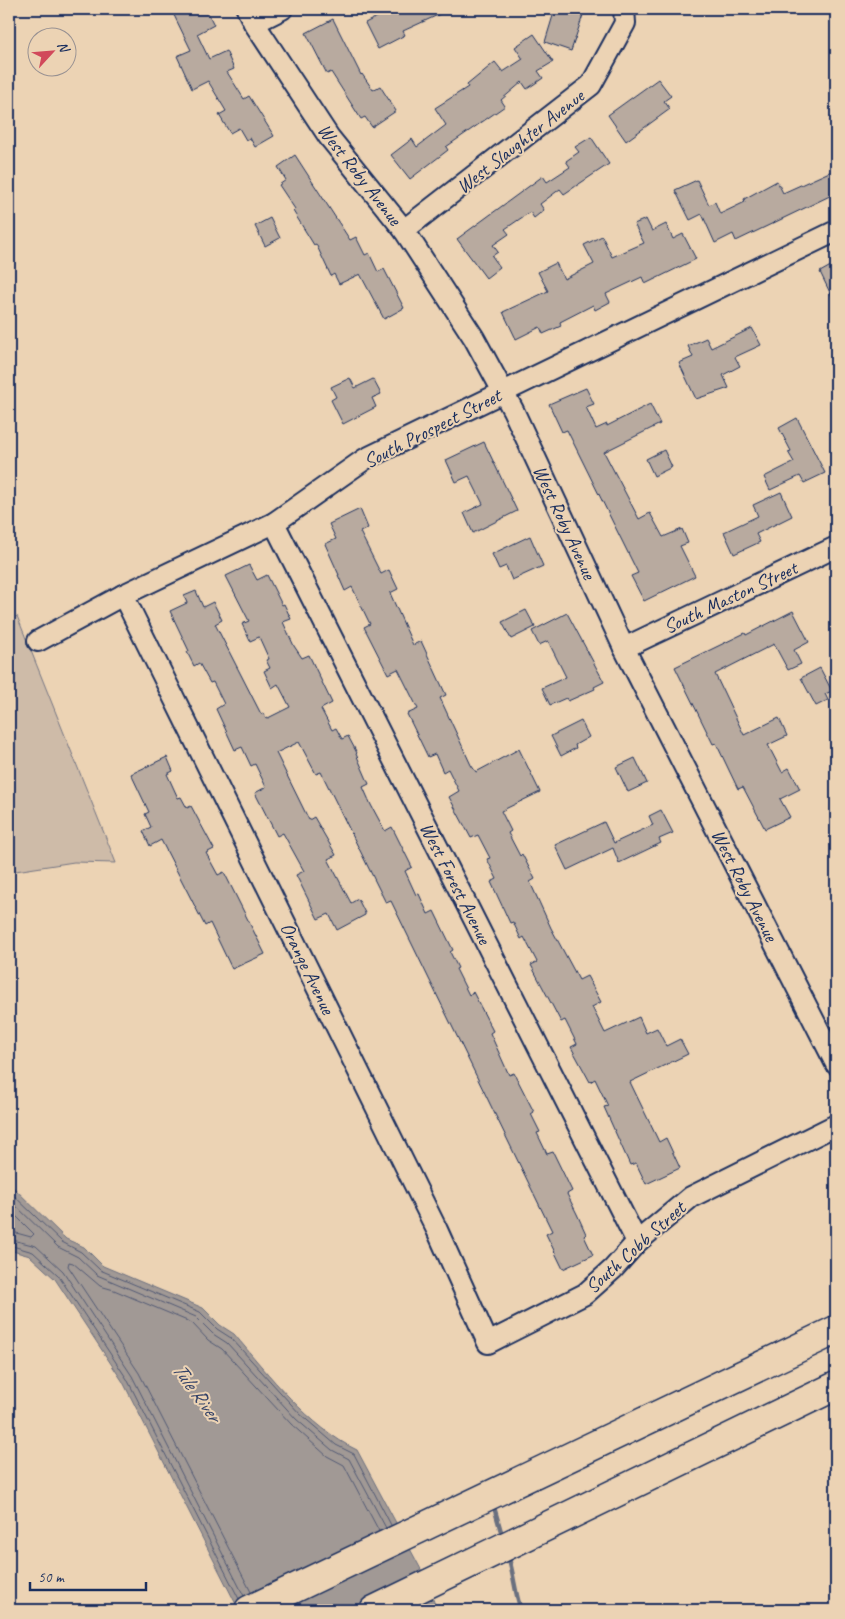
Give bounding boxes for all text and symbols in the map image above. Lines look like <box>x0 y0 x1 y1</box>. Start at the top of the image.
north arrow <box>28 28 78 78</box>
text: N <box>54 39 74 56</box>
street label: West Slaughter Avenue <box>451 83 590 199</box>
street label: West Roby Avenue <box>312 118 408 232</box>
street label: South Prospect Street <box>359 382 507 474</box>
street label: West Roby Avenue <box>527 461 602 585</box>
street label: South Maston Street <box>659 555 803 639</box>
street label: West Forest Avenue <box>414 818 498 950</box>
street label: West Roby Avenue <box>706 825 784 947</box>
street label: Orange Avenue <box>275 918 341 1020</box>
street label: South Cobb Street <box>580 1194 692 1299</box>
water label: Tule River <box>167 1357 229 1429</box>
scale bar <box>30 1559 146 1591</box>
text: 50 m <box>38 1568 65 1587</box>

